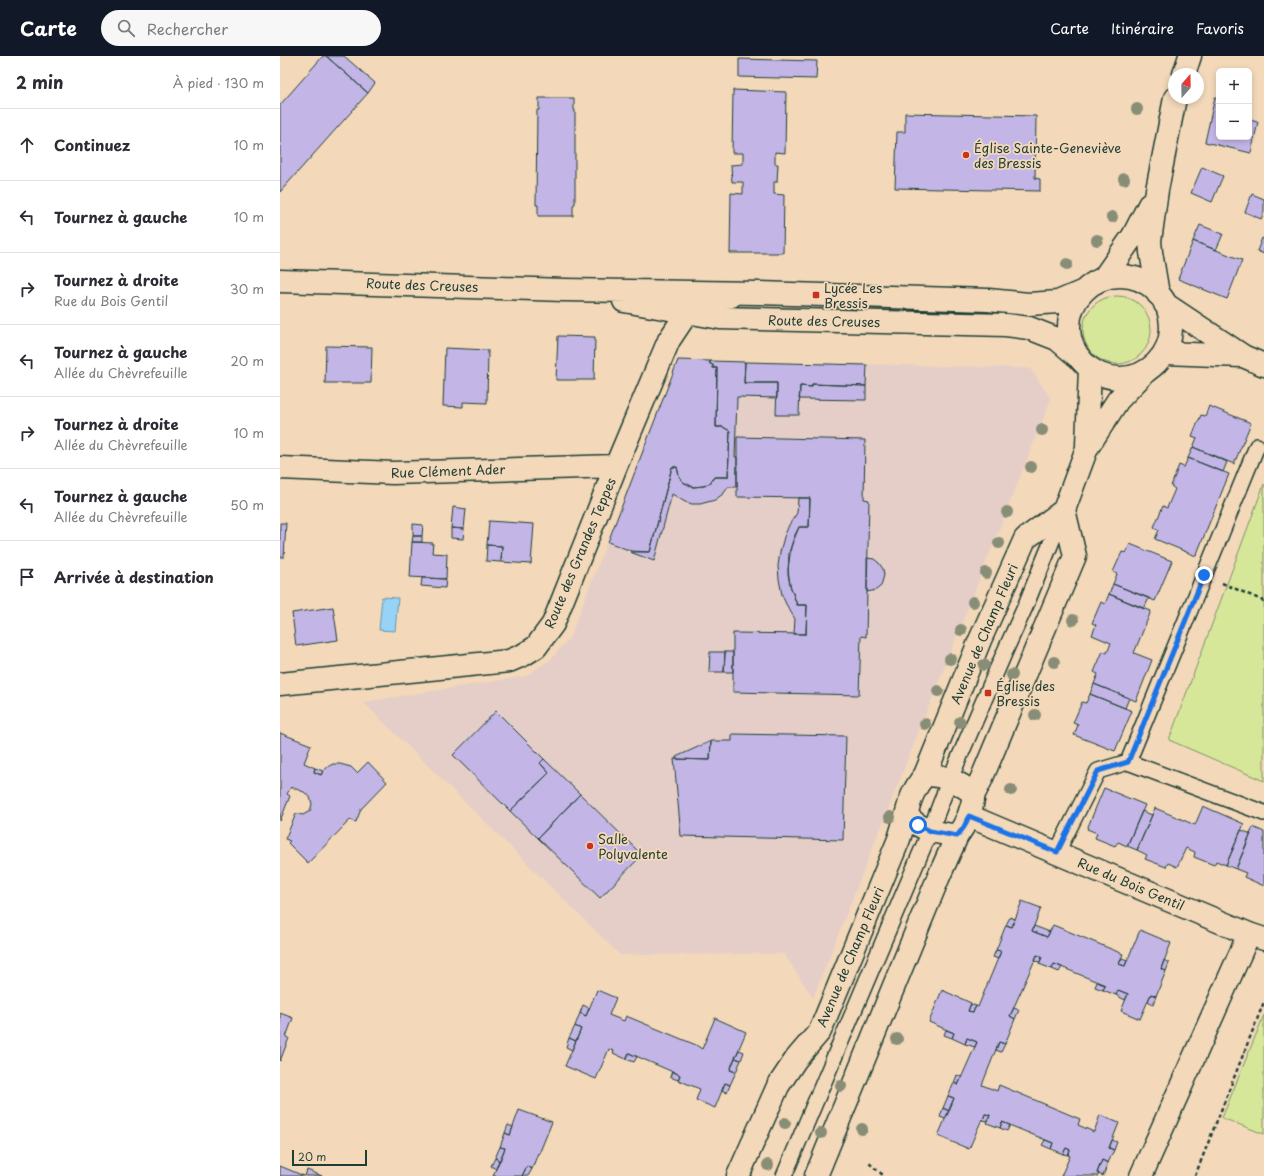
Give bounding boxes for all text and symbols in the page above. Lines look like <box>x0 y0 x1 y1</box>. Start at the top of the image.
search box <box>101 10 381 46</box>
text: Carte <box>20 14 77 42</box>
icon: search <box>115 17 137 39</box>
text: Rechercher <box>147 17 228 40</box>
text: Carte <box>1050 18 1089 39</box>
text: Itinéraire <box>1111 18 1174 39</box>
text: Favoris <box>1196 18 1244 39</box>
north arrow <box>1168 68 1204 104</box>
map controls <box>1216 68 1252 140</box>
button: + <box>1216 68 1252 104</box>
text: 2 min <box>16 69 63 95</box>
text: À pied · 130 m <box>173 73 264 92</box>
button: − <box>1216 104 1252 140</box>
text: Continuez <box>54 133 130 156</box>
icon: ahead <box>16 134 38 156</box>
text: 10 m <box>234 135 264 154</box>
place label: Église Sainte-Geneviève des Bressis <box>974 138 1121 172</box>
marker: Église Sainte-Geneviève des Bressis <box>961 150 971 160</box>
text: Tournez à gauche <box>54 205 188 228</box>
icon: left <box>16 206 38 228</box>
text: 10 m <box>234 207 264 226</box>
text: Tournez à droite <box>54 268 179 291</box>
street label: Route des Creuses <box>365 273 479 296</box>
icon: right <box>16 278 38 300</box>
place label: Lycée Les Bressis <box>824 278 882 312</box>
text: 30 m <box>230 279 264 298</box>
marker: Lycée Les Bressis <box>811 290 821 300</box>
text: Rue du Bois Gentil <box>54 291 168 310</box>
street label: Route des Creuses <box>768 310 880 331</box>
text: Tournez à gauche <box>54 340 188 363</box>
icon: left <box>16 350 38 372</box>
text: 20 m <box>230 351 264 370</box>
text: Allée du Chèvrefeuille <box>54 363 188 382</box>
text: Tournez à droite <box>54 412 179 435</box>
icon: right <box>16 422 38 444</box>
text: 10 m <box>234 423 264 442</box>
text: Allée du Chèvrefeuille <box>54 435 188 454</box>
street label: Rue Clément Ader <box>390 459 506 482</box>
street label: Route des Grandes Teppes <box>539 474 620 631</box>
text: Tournez à gauche <box>54 484 188 507</box>
icon: left <box>16 494 38 516</box>
text: 50 m <box>230 495 264 514</box>
text: Allée du Chèvrefeuille <box>54 507 188 526</box>
street label: Avenue de Champ Fleuri <box>945 561 1022 707</box>
text: Arrivée à destination <box>54 565 214 588</box>
icon: arrive <box>16 566 38 588</box>
route end <box>1195 566 1213 584</box>
place label: Église des Bressis <box>996 676 1055 710</box>
marker: Église des Bressis <box>983 688 993 698</box>
route start <box>909 816 927 834</box>
place label: Salle Polyvalente <box>598 829 668 863</box>
marker: Salle Polyvalente <box>585 841 595 851</box>
street label: Rue du Bois Gentil <box>1075 852 1188 915</box>
street label: Avenue de Champ Fleuri <box>811 884 888 1030</box>
scale bar <box>292 1148 367 1167</box>
text: 20 m <box>298 1148 326 1165</box>

